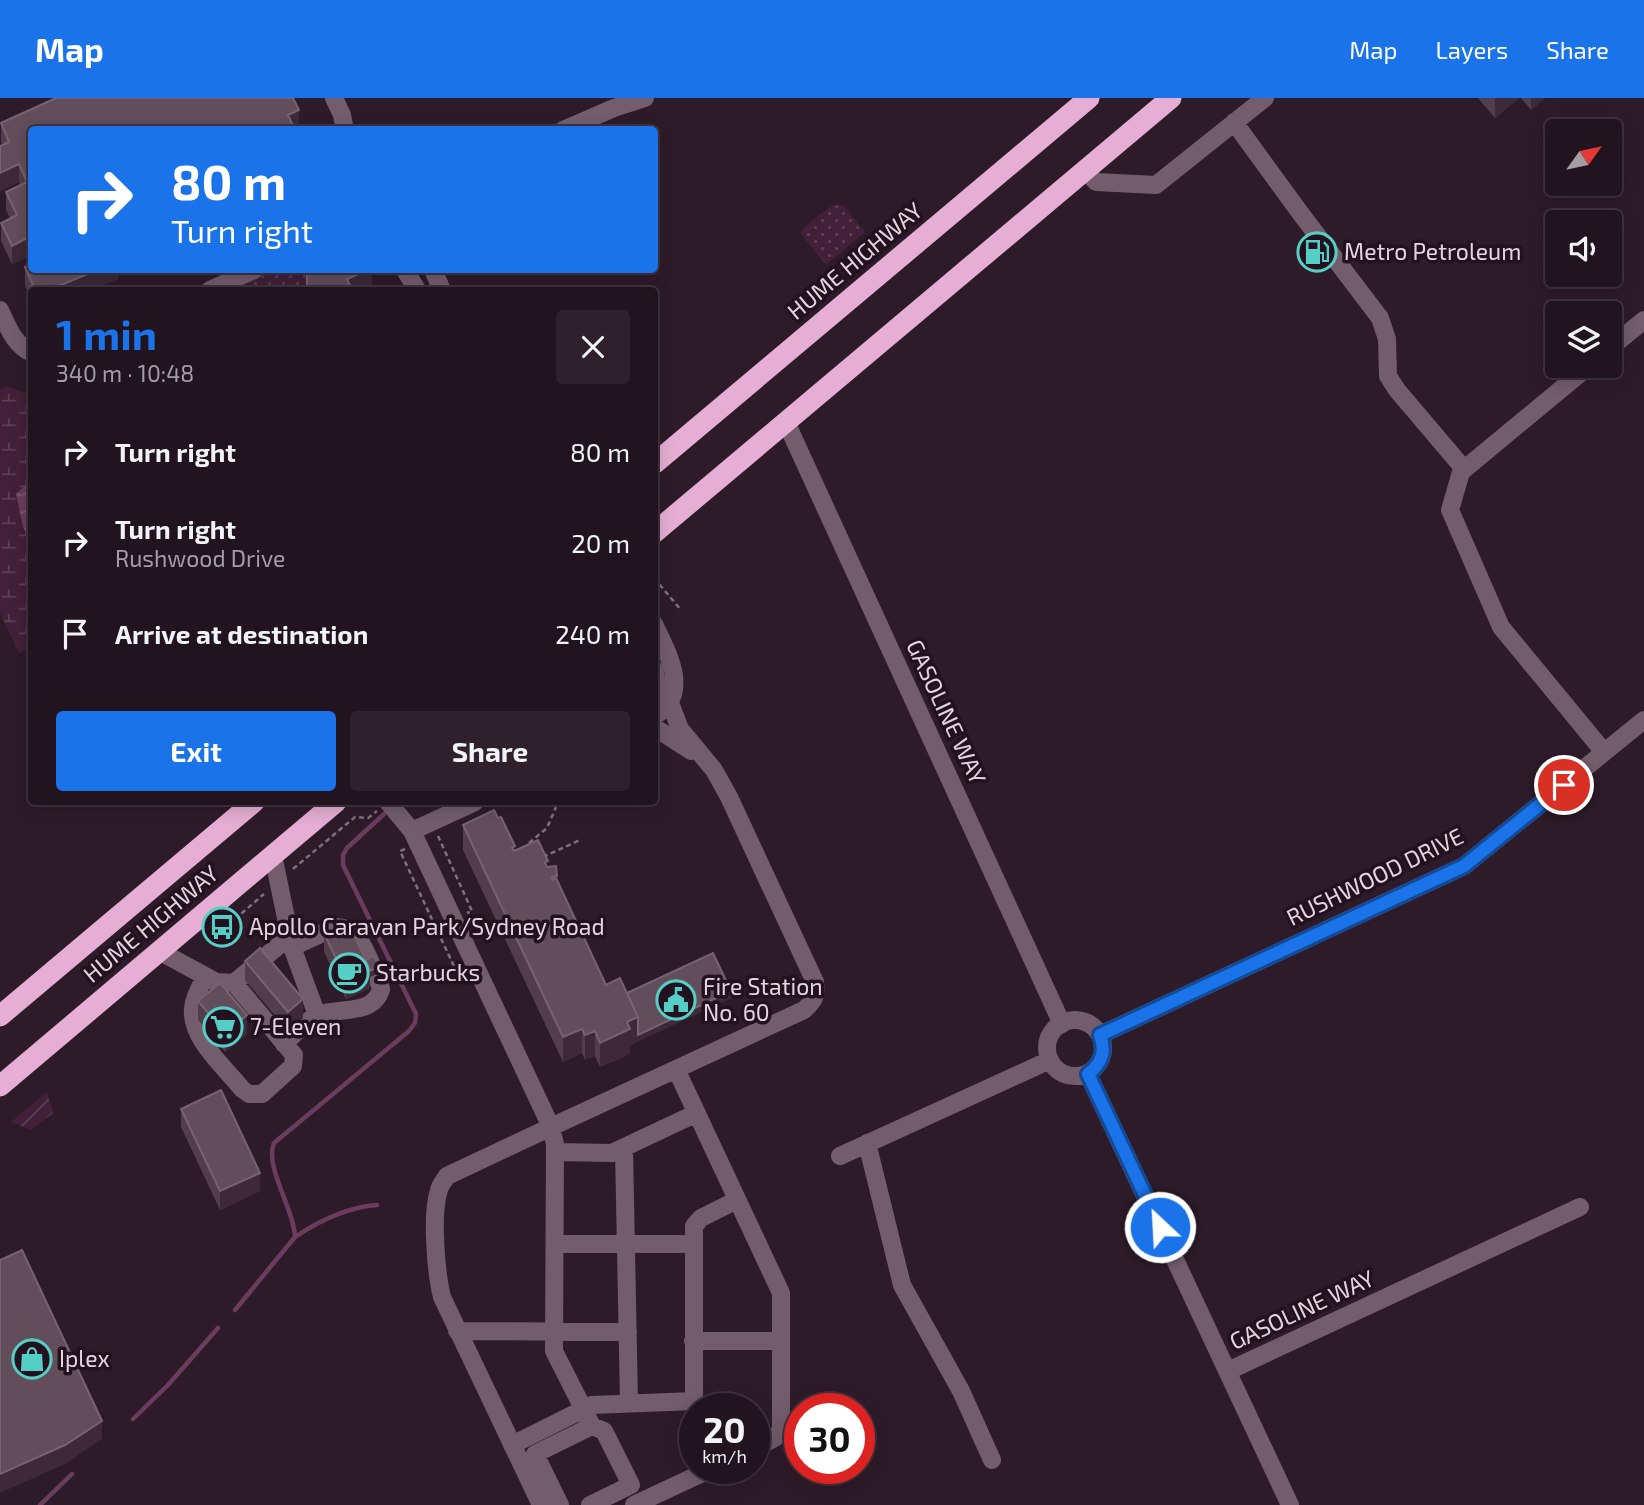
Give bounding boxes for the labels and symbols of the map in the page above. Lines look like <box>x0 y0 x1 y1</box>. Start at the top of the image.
north arrow <box>1545 119 1622 196</box>
street label: HUME HIGHWAY <box>781 196 928 325</box>
fuel station icon: Metro Petroleum <box>1296 231 1338 273</box>
place label: Metro Petroleum <box>1344 237 1521 265</box>
street label: GASOLINE WAY <box>901 635 993 788</box>
pin <box>1534 755 1594 815</box>
street label: RUSHWOOD DRIVE <box>1282 821 1467 931</box>
street label: HUME HIGHWAY <box>77 859 224 988</box>
bus stop icon: Apollo Caravan Park/Sydney Road <box>201 906 243 948</box>
place label: Apollo Caravan Park/Sydney Road <box>249 912 605 940</box>
cafe icon: Starbucks <box>328 952 370 994</box>
place label: Starbucks <box>376 958 480 986</box>
place label: Fire Station No. 60 <box>703 972 823 1026</box>
public building icon: Fire Station No. 60 <box>655 979 697 1021</box>
supermarket icon: 7-Eleven <box>202 1006 244 1048</box>
place label: 7-Eleven <box>250 1012 341 1040</box>
position arrow <box>1123 1190 1197 1264</box>
street label: GASOLINE WAY <box>1225 1263 1378 1355</box>
shop icon: Iplex <box>11 1338 53 1380</box>
place label: Iplex <box>59 1344 110 1372</box>
speed limit sign: 30 <box>784 1393 875 1484</box>

